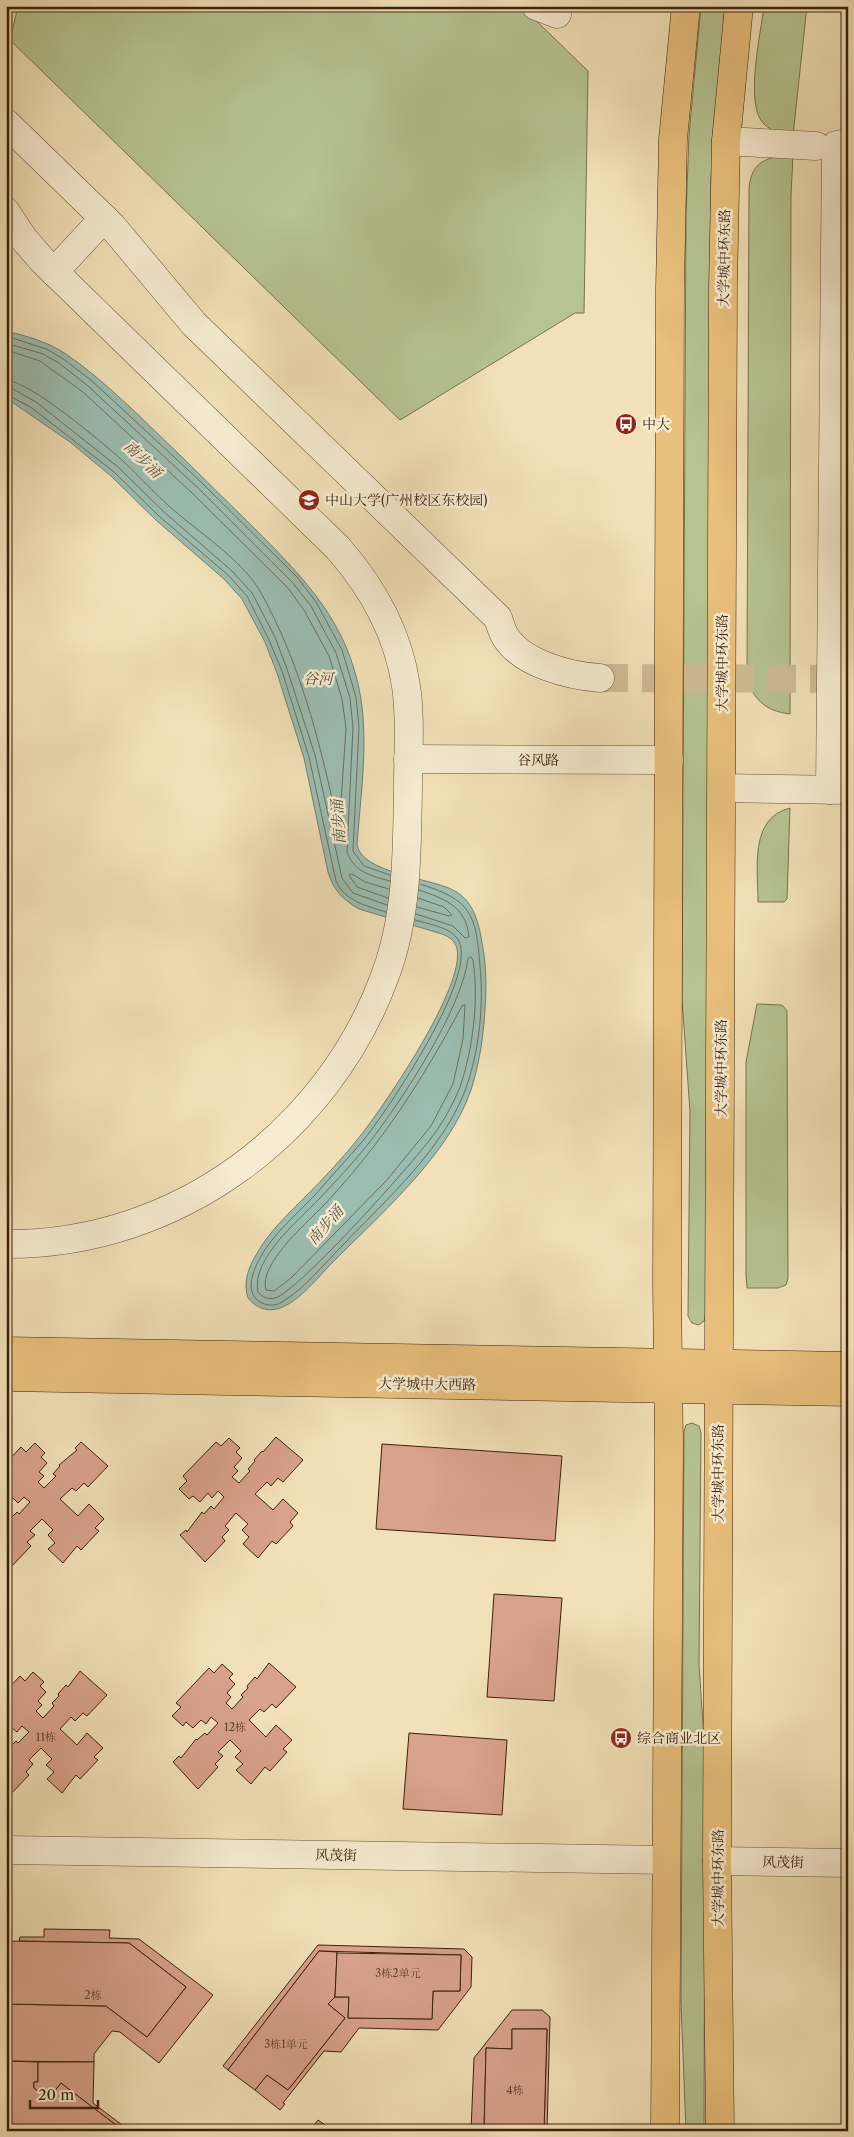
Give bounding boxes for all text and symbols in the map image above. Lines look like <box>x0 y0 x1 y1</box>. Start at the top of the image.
street label: 大学城中环东路 <box>714 209 734 307</box>
bus stop icon: 中大 <box>614 412 638 436</box>
place label: 中大 <box>642 415 670 433</box>
water label: 南步涌 <box>120 437 167 483</box>
school or university icon: 中山大学(广州校区东校园) <box>297 488 321 512</box>
place label: 中山大学(广州校区东校园) <box>325 491 488 509</box>
street label: 大学城中环东路 <box>713 614 731 712</box>
water label: 谷河 <box>303 669 336 688</box>
street label: 谷风路 <box>517 751 559 769</box>
water label: 南步涌 <box>327 797 349 845</box>
street label: 大学城中环东路 <box>712 1019 730 1117</box>
water label: 南步涌 <box>303 1200 348 1248</box>
street label: 大学城中大西路 <box>378 1374 476 1394</box>
street label: 大学城中环东路 <box>709 1424 727 1522</box>
house number: 12栋 <box>224 1720 246 1734</box>
bus stop icon: 综合商业北区 <box>609 1726 633 1750</box>
place label: 综合商业北区 <box>637 1729 721 1747</box>
house number: 11栋 <box>36 1730 56 1744</box>
street label: 大学城中环东路 <box>709 1829 727 1927</box>
street label: 风茂街 <box>315 1846 357 1864</box>
street label: 风茂街 <box>762 1853 804 1871</box>
house number: 3栋2单元 <box>375 1966 421 1980</box>
house number: 2栋 <box>84 1988 102 2002</box>
house number: 3栋1单元 <box>264 2037 308 2051</box>
scale bar <box>30 2077 98 2109</box>
house number: 4栋 <box>506 2083 524 2097</box>
text: 20 m <box>38 2085 74 2104</box>

